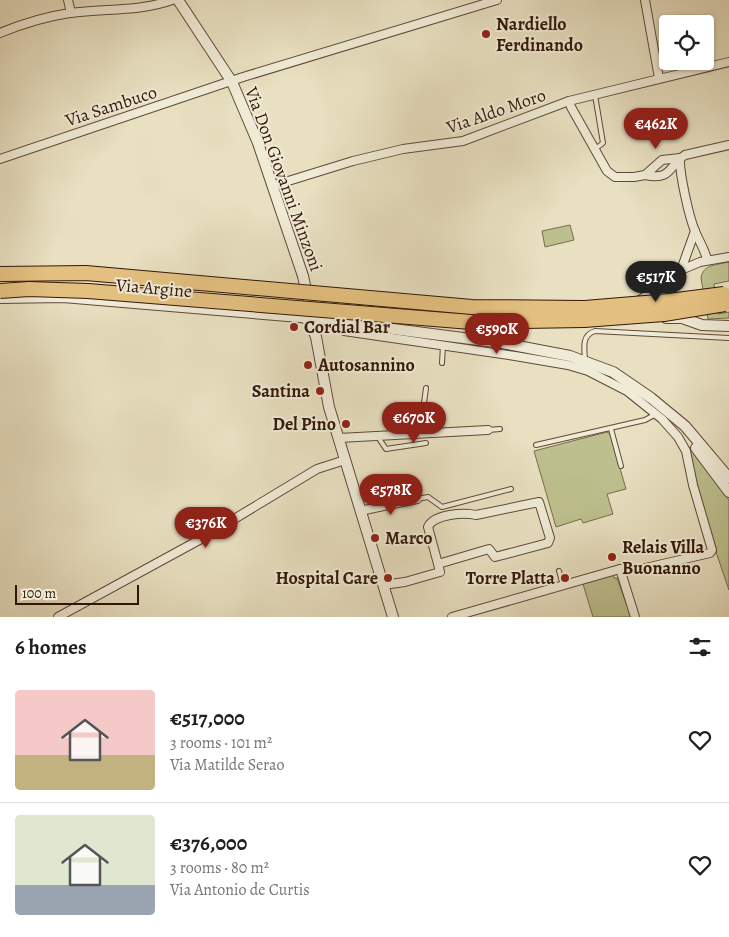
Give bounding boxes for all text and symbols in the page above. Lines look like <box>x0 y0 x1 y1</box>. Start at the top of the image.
place label: Nardiello Ferdinando <box>496 12 583 57</box>
map controls <box>659 15 714 70</box>
button: locate <box>659 15 714 70</box>
marker: Nardiello Ferdinando <box>480 28 492 40</box>
street label: Via Sambuco <box>61 80 160 132</box>
street label: Via Don Giovanni Minzoni <box>239 83 329 274</box>
street label: Via Aldo Moro <box>442 83 549 140</box>
pin: €462K <box>621 108 691 150</box>
text: €462K <box>635 113 677 135</box>
pin: €517K <box>621 260 691 303</box>
text: €517K <box>636 266 676 288</box>
street label: Via Argine <box>114 273 193 303</box>
pin: €590K <box>462 312 532 355</box>
place label: Cordial Bar <box>304 315 391 339</box>
text: €590K <box>476 318 518 340</box>
marker: Cordial Bar <box>288 321 300 333</box>
place label: Autosannino <box>317 353 415 377</box>
marker: Autosannino <box>302 359 314 371</box>
place label: Santina <box>252 379 310 403</box>
marker: Santina <box>314 385 326 397</box>
pin: €670K <box>379 402 449 444</box>
text: €670K <box>393 407 435 429</box>
place label: Del Pino <box>272 412 336 436</box>
marker: Del Pino <box>340 418 352 430</box>
pin: €578K <box>356 474 426 516</box>
text: €578K <box>370 479 412 501</box>
pin: €376K <box>171 506 241 549</box>
text: €376K <box>186 512 226 534</box>
place label: Marco <box>385 526 433 550</box>
marker: Marco <box>369 532 381 544</box>
place label: Relais Villa Buonanno <box>622 535 704 580</box>
marker: Relais Villa Buonanno <box>606 551 618 563</box>
place label: Hospital Care <box>276 566 378 590</box>
place label: Torre Platta <box>466 566 555 590</box>
marker: Hospital Care <box>382 572 394 584</box>
marker: Torre Platta <box>559 572 571 584</box>
scale bar <box>15 582 139 605</box>
text: 100 m <box>22 584 56 603</box>
text: 6 homes <box>15 633 87 661</box>
icon: filters <box>686 633 714 661</box>
text: €517,000 <box>170 704 245 732</box>
icon: home <box>55 710 115 770</box>
icon: heart <box>686 726 714 754</box>
text: 3 rooms · 101 m² <box>170 732 272 754</box>
text: Via Matilde Serao <box>170 754 284 776</box>
text: €376,000 <box>170 829 247 857</box>
icon: home <box>55 835 115 895</box>
icon: heart <box>686 851 714 879</box>
text: 3 rooms · 80 m² <box>170 857 269 879</box>
text: Via Antonio de Curtis <box>170 879 310 901</box>

